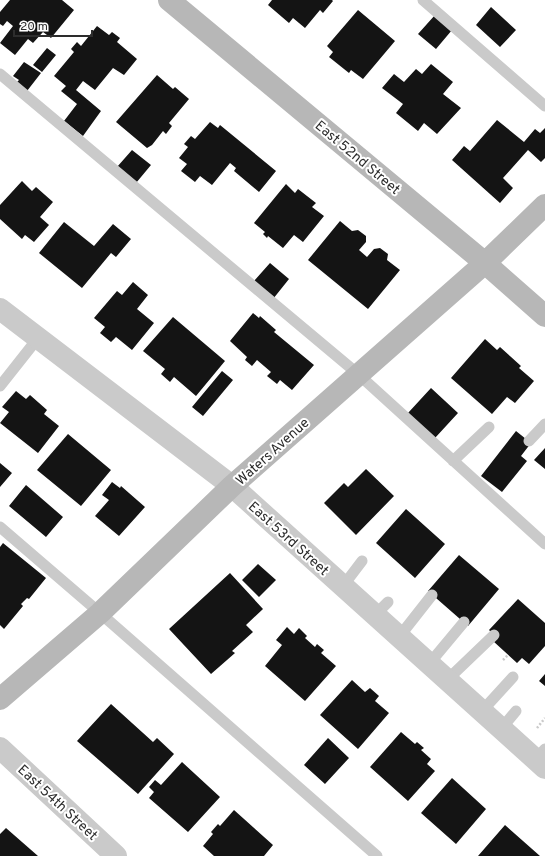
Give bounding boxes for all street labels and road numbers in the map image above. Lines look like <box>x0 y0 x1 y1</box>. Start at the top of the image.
street label: East 52nd Street <box>311 118 403 199</box>
street label: Waters Avenue <box>233 415 313 489</box>
street label: East 53rd Street <box>244 498 332 580</box>
street label: East 54th Street <box>13 762 100 844</box>

